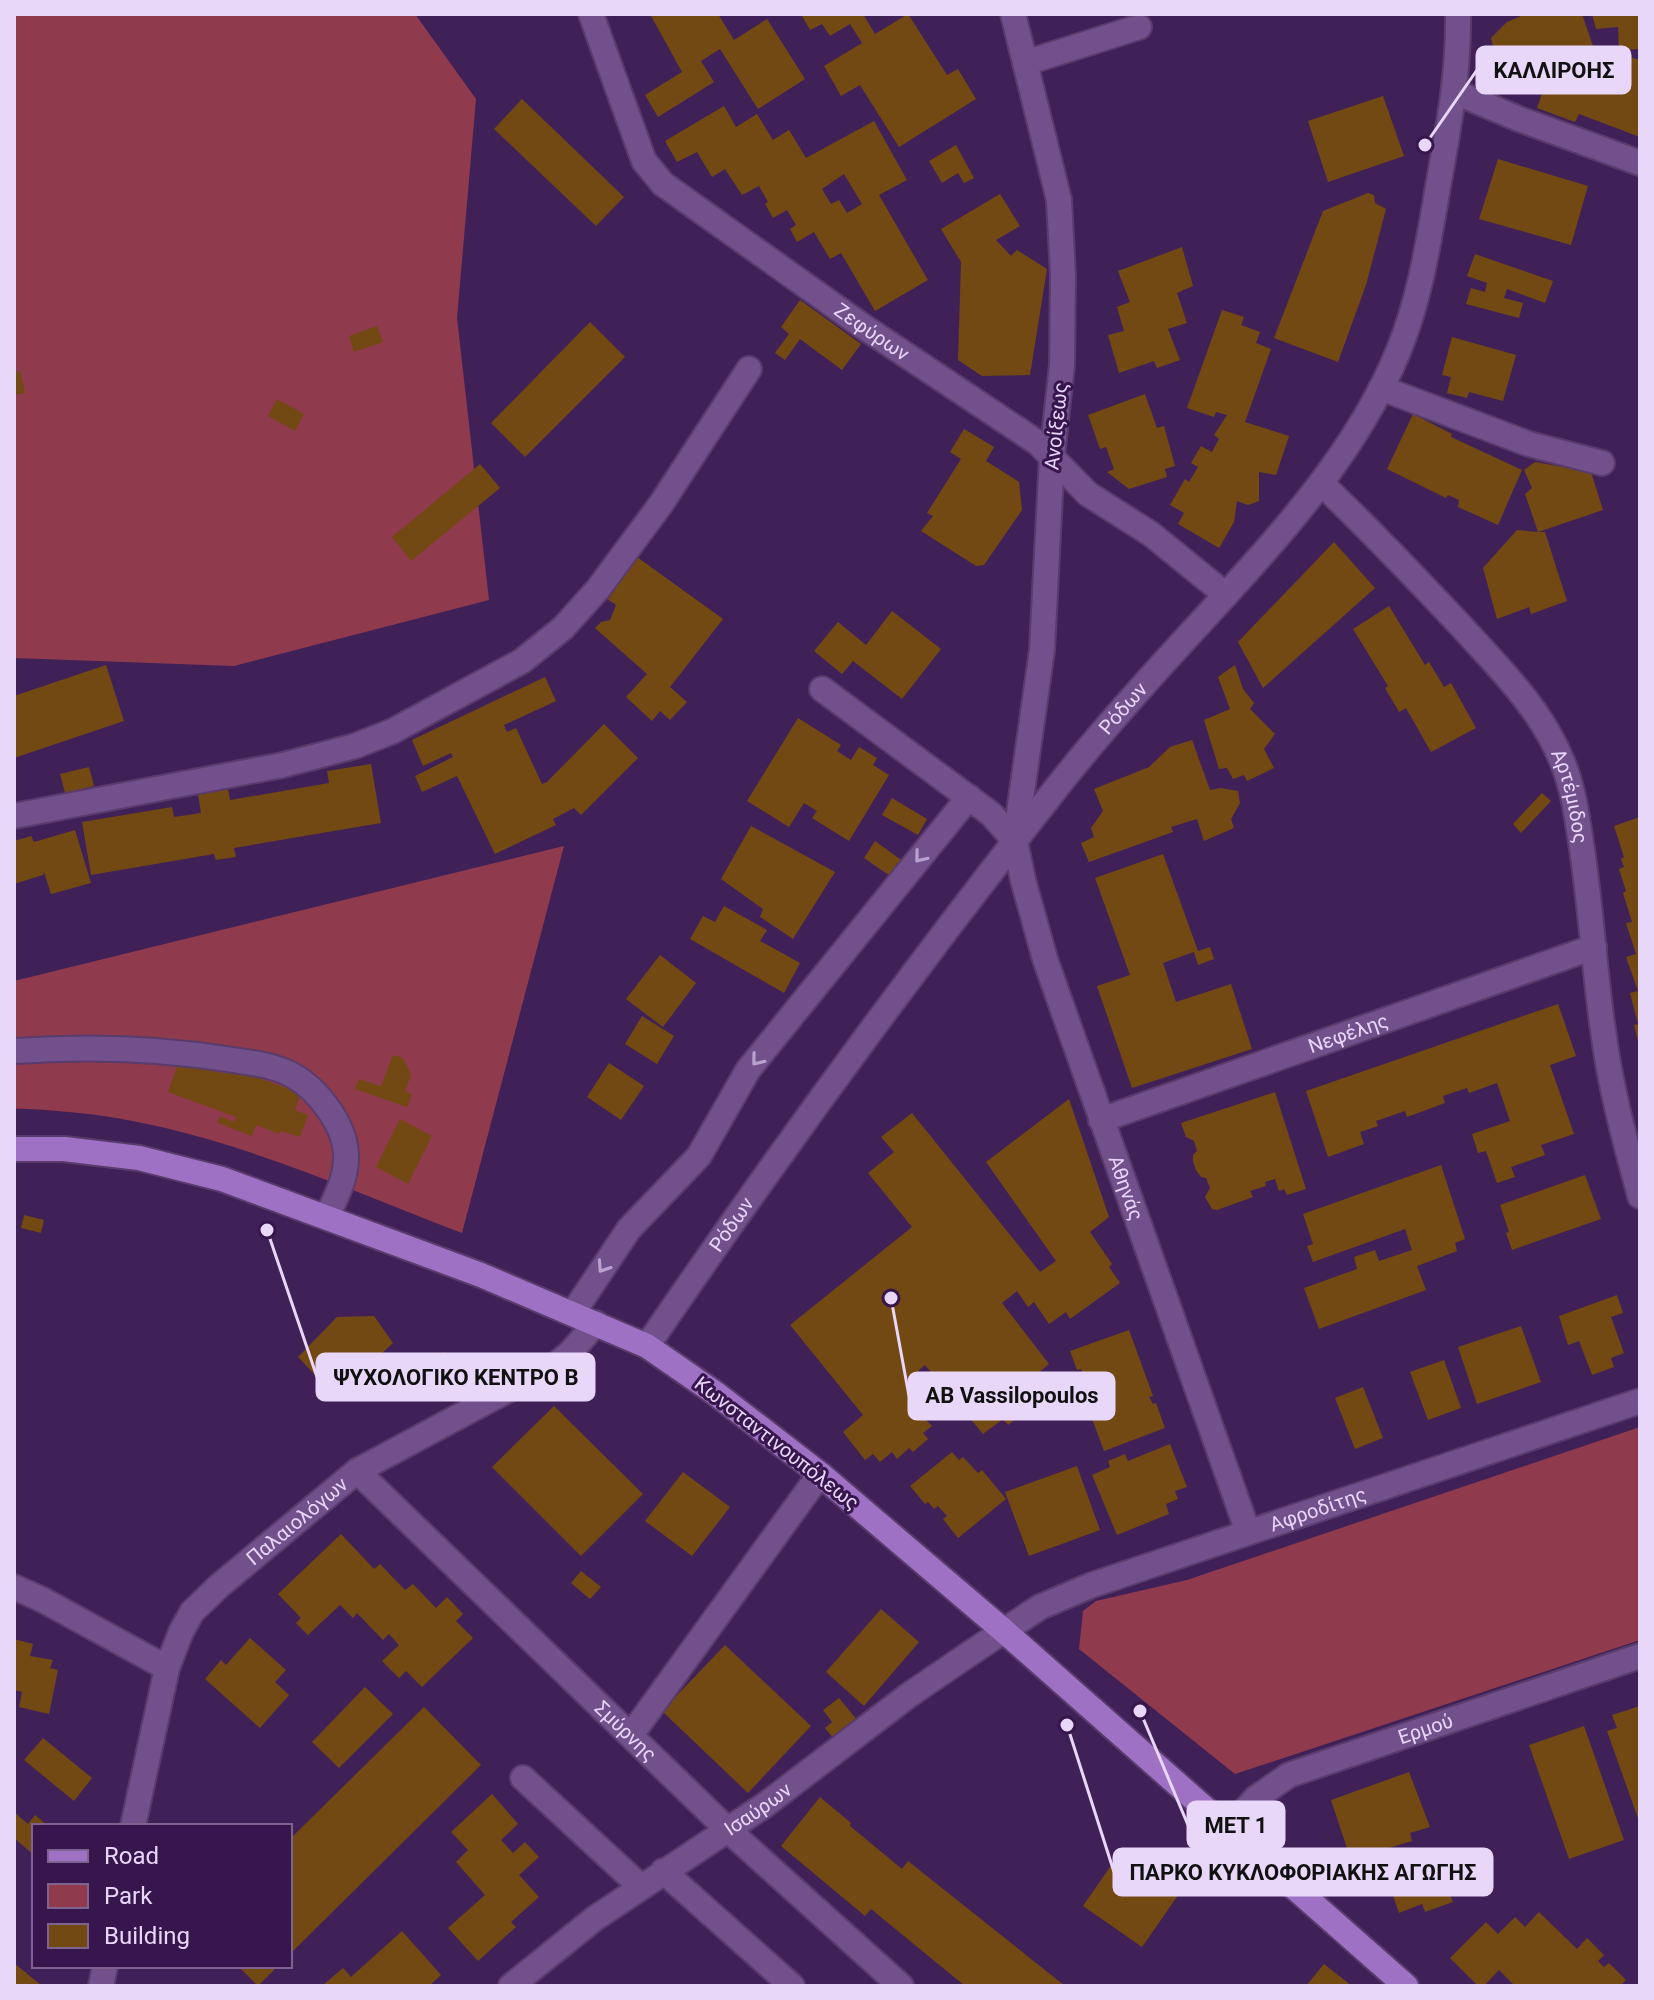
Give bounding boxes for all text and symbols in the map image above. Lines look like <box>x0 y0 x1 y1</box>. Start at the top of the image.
callout: ΚΑΛΛΙΡΟΗΣ <box>1477 47 1630 93</box>
text: ΚΑΛΛΙΡΟΗΣ <box>1493 58 1615 83</box>
street label: Ζεφύρων <box>830 298 914 366</box>
street label: Ανοίξεως <box>1039 381 1073 471</box>
street label: Ρόδων <box>1094 677 1152 739</box>
street label: Αρτέμιδος <box>1546 745 1593 845</box>
one-way arrow <box>915 848 930 863</box>
street label: Νεφέλης <box>1305 1008 1391 1058</box>
one-way arrow <box>752 1051 767 1065</box>
street label: Αθηνάς <box>1103 1152 1149 1224</box>
street label: Ρόδων <box>704 1192 759 1256</box>
one-way arrow <box>597 1258 612 1273</box>
callout: ΨΥΧΟΛΟΓΙΚΟ ΚΕΝΤΡΟ B <box>317 1354 594 1400</box>
text: ΨΥΧΟΛΟΓΙΚΟ ΚΕΝΤΡΟ B <box>334 1365 579 1390</box>
street label: Κωνσταντινουπόλεως <box>690 1371 864 1515</box>
callout: AB Vassilopoulos <box>909 1373 1114 1419</box>
text: AB Vassilopoulos <box>925 1383 1099 1408</box>
street label: Παλαιολόγων <box>241 1472 353 1570</box>
street label: Αφροδίτης <box>1267 1482 1369 1536</box>
street label: Σμύρνης <box>590 1696 662 1766</box>
street label: Ερμού <box>1395 1708 1456 1749</box>
street label: Ισαύρων <box>720 1777 796 1841</box>
callout: ΜΕΤ 1 <box>1188 1802 1284 1848</box>
text: ΜΕΤ 1 <box>1205 1813 1267 1838</box>
legend <box>32 1824 292 1968</box>
text: Road <box>104 1842 159 1870</box>
callout: ΠΑΡΚΟ ΚΥΚΛΟΦΟΡΙΑΚΗΣ ΑΓΩΓΗΣ <box>1114 1849 1492 1895</box>
text: ΠΑΡΚΟ ΚΥΚΛΟΦΟΡΙΑΚΗΣ ΑΓΩΓΗΣ <box>1130 1860 1476 1885</box>
text: Park <box>104 1882 153 1910</box>
text: Building <box>104 1922 190 1950</box>

